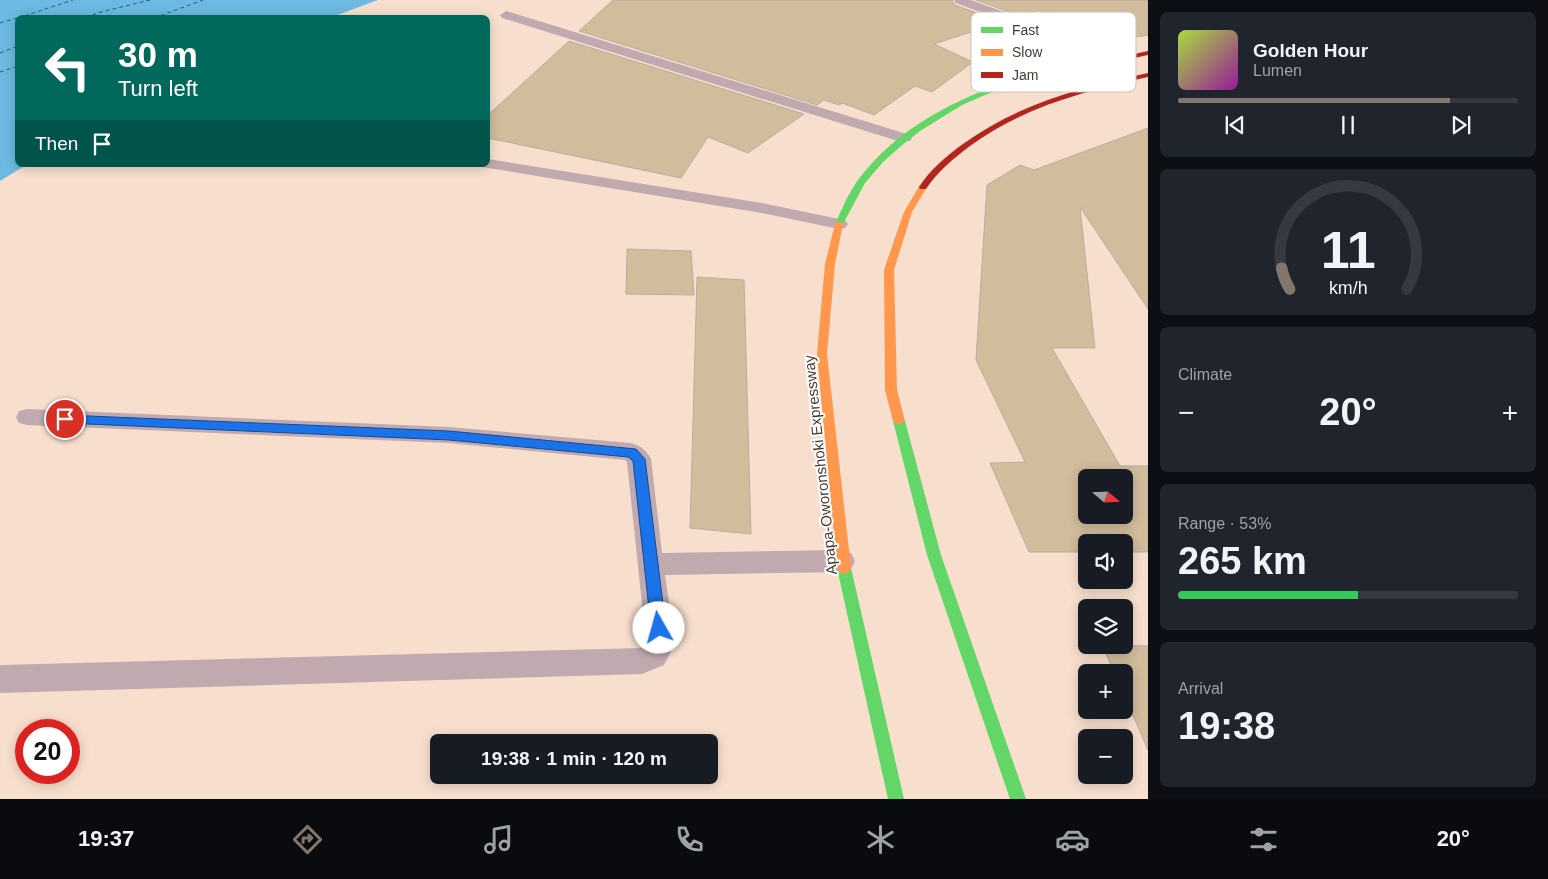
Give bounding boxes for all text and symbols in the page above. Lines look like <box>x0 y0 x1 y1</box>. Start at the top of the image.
legend <box>971 12 1136 92</box>
text: Fast <box>1012 22 1039 38</box>
icon: left <box>35 35 100 100</box>
text: 30 m <box>118 35 198 74</box>
text: Golden Hour <box>1253 40 1368 61</box>
text: Slow <box>1012 44 1043 60</box>
text: Lumen <box>1253 62 1302 79</box>
text: Jam <box>1012 67 1038 83</box>
text: Turn left <box>118 76 198 101</box>
icon: previous <box>1221 111 1249 139</box>
icon: pause <box>1334 111 1362 139</box>
icon: next <box>1447 111 1475 139</box>
icon: arrive <box>88 130 116 158</box>
text: Then <box>35 133 78 154</box>
text: 11 <box>1321 221 1375 279</box>
text: km/h <box>1329 278 1367 298</box>
street label: Apapa-Oworonshoki Expressway <box>800 354 840 576</box>
text: Climate <box>1178 366 1232 383</box>
text: 20° <box>1319 391 1377 433</box>
text: − <box>1178 397 1194 428</box>
text: + <box>1502 397 1518 428</box>
pin <box>44 398 86 440</box>
icon: arrive <box>51 405 79 433</box>
north arrow <box>1078 469 1132 524</box>
map controls <box>1078 469 1133 784</box>
text: Range · 53% <box>1178 515 1271 532</box>
button: sound <box>1078 534 1133 589</box>
text: 265 km <box>1178 540 1307 582</box>
button: layers <box>1078 599 1133 654</box>
position arrow <box>632 601 684 653</box>
button: + <box>1078 664 1133 719</box>
text: Arrival <box>1178 680 1223 697</box>
text: 19:38 <box>1178 705 1275 747</box>
speed limit sign: 20 <box>15 719 80 784</box>
button: − <box>1078 729 1133 784</box>
text: 19:38 · 1 min · 120 m <box>481 748 667 769</box>
icon: directions <box>290 822 325 857</box>
icon: music <box>481 822 516 857</box>
icon: phone <box>672 822 707 857</box>
icon: climate <box>863 822 898 857</box>
icon: car <box>1055 822 1090 857</box>
icon: filters <box>1246 822 1281 857</box>
text: 19:37 <box>78 826 134 851</box>
text: 20° <box>1437 826 1470 851</box>

